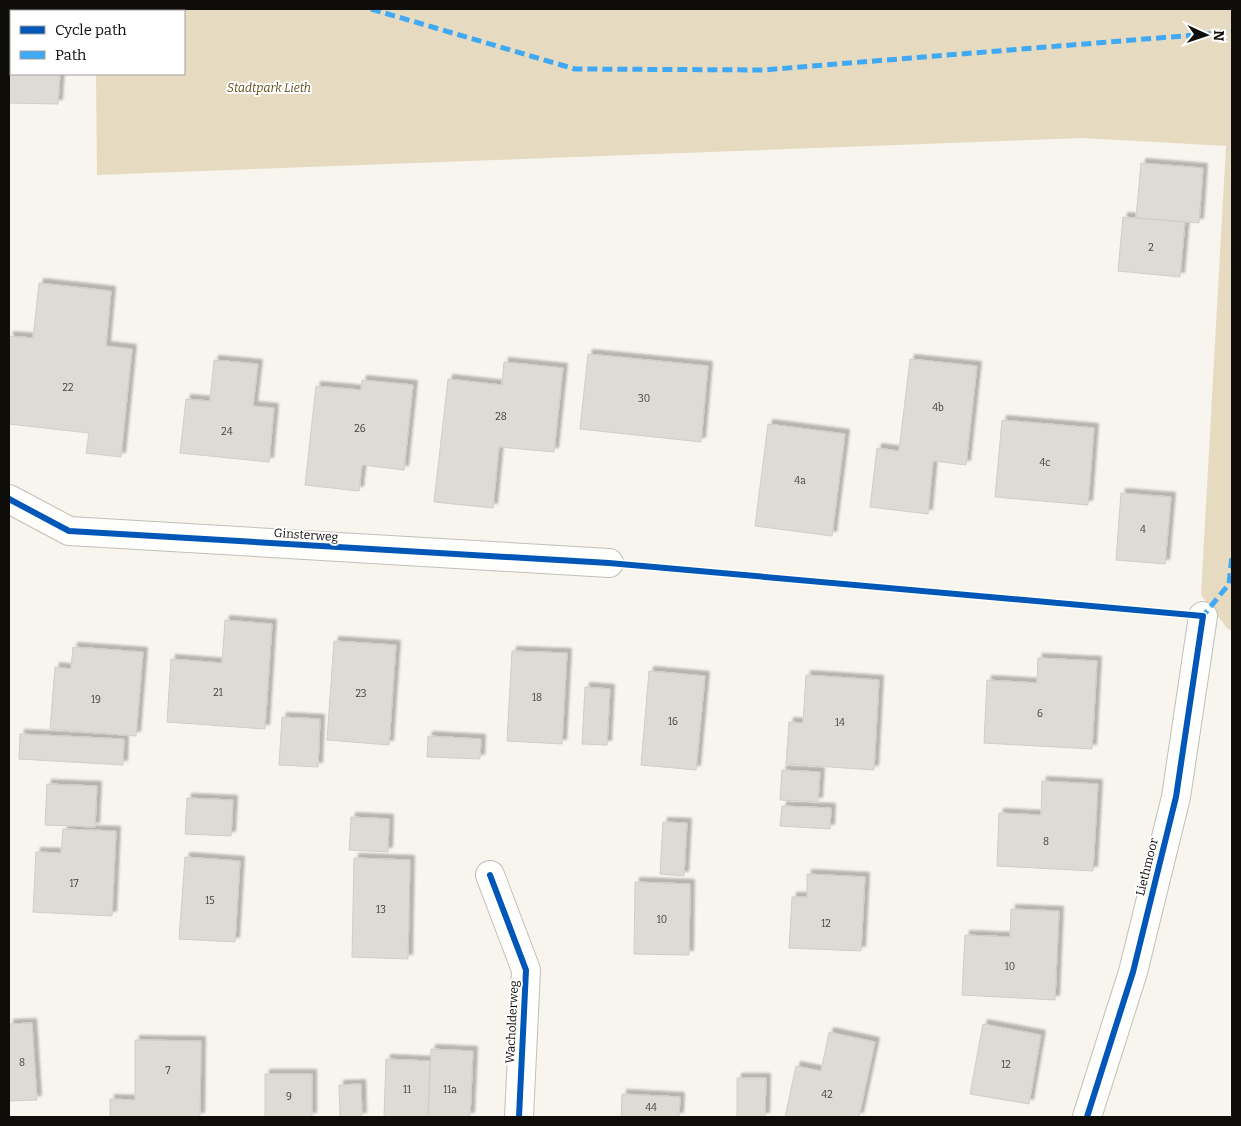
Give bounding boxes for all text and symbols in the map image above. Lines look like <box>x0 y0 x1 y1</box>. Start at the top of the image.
legend <box>10 10 185 75</box>
north arrow <box>1181 10 1231 60</box>
text: Cycle path <box>55 21 127 39</box>
text: N <box>1210 30 1227 42</box>
text: Path <box>55 46 87 64</box>
park label: Stadtpark Lieth <box>227 81 311 95</box>
house number: 2 <box>1148 242 1154 254</box>
house number: 22 <box>63 382 73 394</box>
house number: 30 <box>638 393 650 405</box>
house number: 4b <box>932 402 944 414</box>
house number: 28 <box>495 411 507 423</box>
house number: 26 <box>354 423 366 435</box>
house number: 24 <box>221 426 233 438</box>
house number: 4c <box>1040 457 1050 469</box>
house number: 4a <box>794 475 806 487</box>
house number: 4 <box>1140 524 1146 536</box>
street label: Ginsterweg <box>273 526 339 544</box>
house number: 21 <box>213 687 223 699</box>
house number: 23 <box>355 688 367 700</box>
house number: 18 <box>532 692 542 704</box>
house number: 19 <box>91 694 101 706</box>
house number: 6 <box>1037 708 1043 720</box>
house number: 16 <box>668 716 678 728</box>
house number: 14 <box>835 717 845 729</box>
house number: 8 <box>1043 836 1049 848</box>
street label: Liethmoor <box>1133 836 1161 897</box>
house number: 17 <box>70 878 78 890</box>
house number: 15 <box>205 895 215 907</box>
house number: 13 <box>376 904 386 916</box>
house number: 10 <box>657 914 667 926</box>
house number: 12 <box>821 918 831 930</box>
house number: 10 <box>1005 961 1015 973</box>
street label: Wacholderweg <box>503 980 521 1064</box>
house number: 8 <box>19 1057 25 1069</box>
house number: 12 <box>1001 1059 1011 1071</box>
house number: 7 <box>165 1065 171 1077</box>
house number: 11 <box>403 1084 411 1096</box>
house number: 11a <box>443 1084 457 1096</box>
house number: 42 <box>821 1089 833 1101</box>
house number: 9 <box>286 1091 292 1103</box>
house number: 44 <box>645 1102 657 1114</box>

